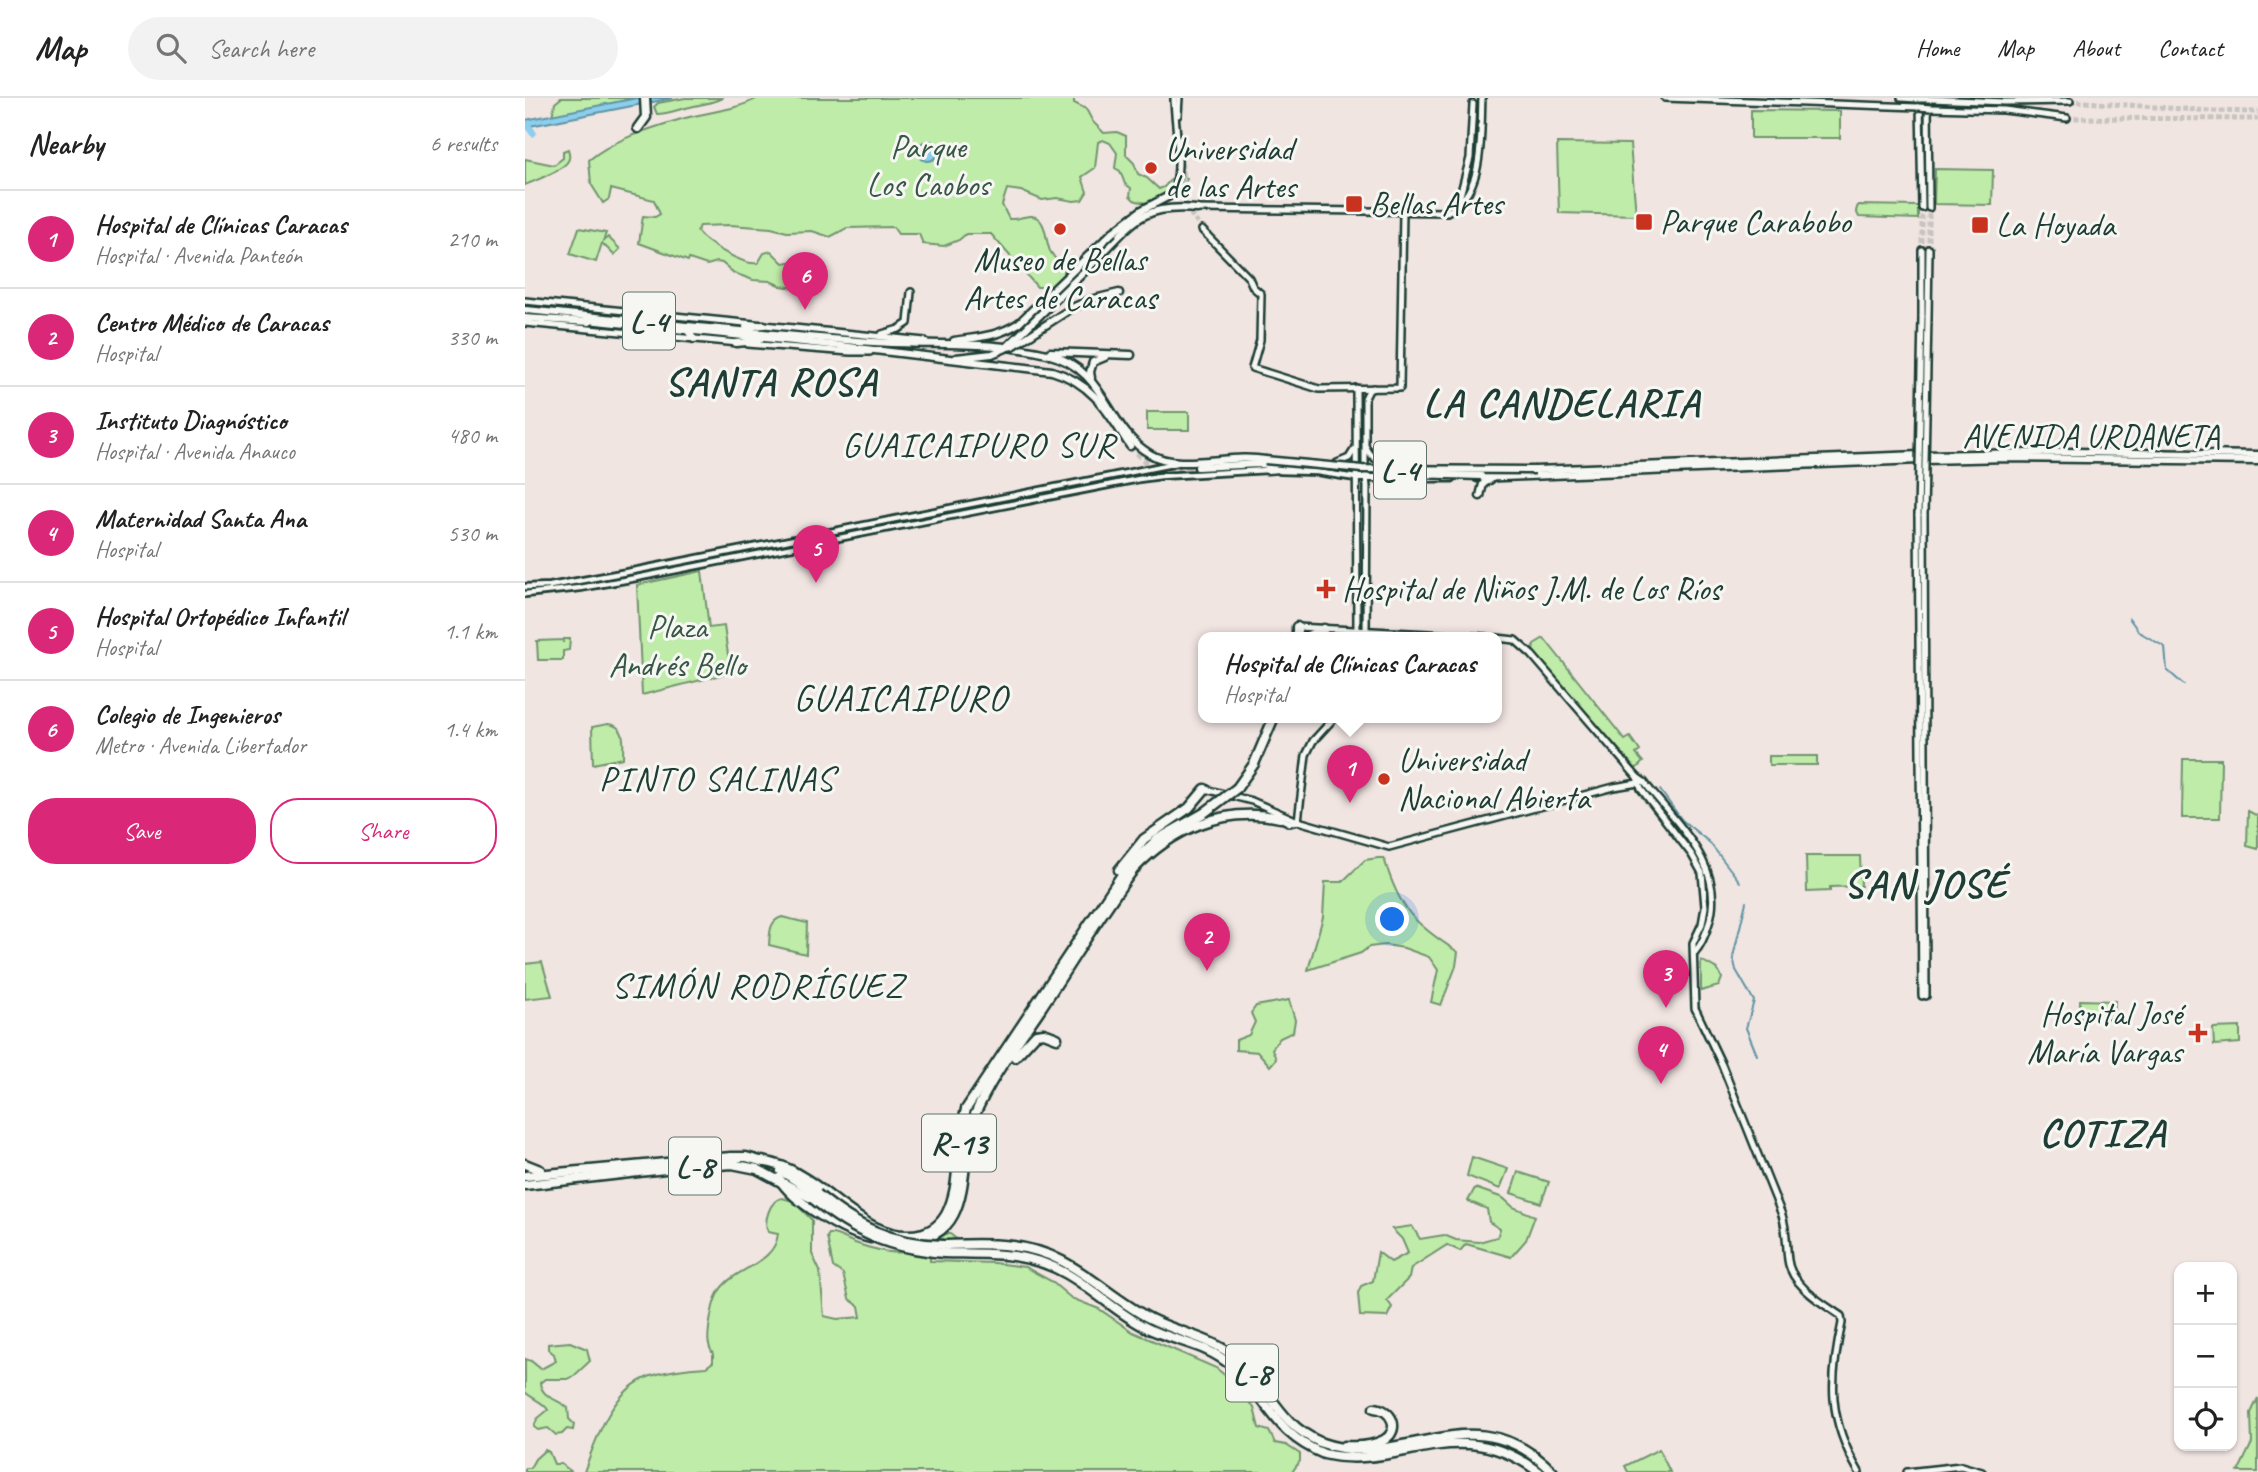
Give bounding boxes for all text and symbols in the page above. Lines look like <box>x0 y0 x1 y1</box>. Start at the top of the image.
search box <box>128 17 618 80</box>
text: Map <box>35 27 86 69</box>
icon: search <box>152 29 190 67</box>
text: Search here <box>208 32 314 65</box>
text: Home <box>1916 33 1959 63</box>
text: Map <box>1997 33 2034 63</box>
text: About <box>2072 33 2120 63</box>
text: Contact <box>2158 33 2223 63</box>
text: Nearby <box>28 125 104 163</box>
park label: Parque Los Caobos <box>867 126 992 206</box>
place label: Universidad de las Artes <box>1165 128 1298 208</box>
text: 6 results <box>430 129 497 158</box>
marker: Universidad de las Artes <box>1143 160 1159 176</box>
place label: Bellas Artes <box>1370 183 1506 225</box>
marker: Bellas Artes <box>1344 194 1364 214</box>
place label: Parque Carabobo <box>1660 201 1853 243</box>
place label: La Hoyada <box>1996 204 2117 246</box>
text: Hospital de Clínicas Caracas <box>95 208 347 241</box>
marker: Parque Carabobo <box>1634 212 1654 232</box>
marker: La Hoyada <box>1970 215 1990 235</box>
marker: Museo de Bellas Artes de Caracas <box>1052 221 1068 237</box>
text: 1 <box>46 225 56 254</box>
text: 210 m <box>448 225 497 254</box>
place label: Museo de Bellas Artes de Caracas <box>964 239 1159 319</box>
text: Hospital · Avenida Panteón <box>95 241 302 270</box>
pin: 6 <box>782 252 828 310</box>
road number: L-4 <box>623 292 675 350</box>
text: Centro Médico de Caracas <box>95 306 329 339</box>
text: 2 <box>46 323 56 352</box>
text: 330 m <box>448 323 497 352</box>
text: Hospital <box>95 339 158 368</box>
district label: SANTA ROSA <box>664 357 878 407</box>
district label: LA CANDELARIA <box>1423 378 1701 428</box>
text: Instituto Diagnóstico <box>95 404 287 437</box>
street label: AVENIDA URDANETA <box>1963 415 2221 457</box>
text: 3 <box>46 421 56 450</box>
text: 480 m <box>448 421 497 450</box>
district label: GUAICAIPURO SUR <box>842 422 1118 467</box>
text: Hospital · Avenida Anauco <box>95 437 295 466</box>
road number: L-4 <box>1374 442 1426 498</box>
text: Maternidad Santa Ana <box>95 502 306 535</box>
text: 4 <box>46 519 56 548</box>
text: 530 m <box>448 519 497 548</box>
pin: 5 <box>793 525 839 583</box>
text: Hospital <box>95 535 158 564</box>
place label: Hospital de Niños J.M. de Los Ríos <box>1342 568 1723 610</box>
marker: Hospital de Niños J.M. de Los Ríos <box>1316 579 1336 599</box>
text: Hospital Ortopédico Infantil <box>95 600 345 633</box>
park label: Plaza Andrés Bello <box>609 606 749 686</box>
text: 5 <box>46 617 56 646</box>
text: 1.1 km <box>444 617 497 646</box>
popup <box>1198 632 1502 723</box>
text: Hospital <box>95 633 158 662</box>
text: Hospital de Clínicas Caracas <box>1224 647 1476 680</box>
district label: GUAICAIPURO <box>794 674 1010 721</box>
text: Hospital <box>1224 680 1287 709</box>
text: Colegio de Ingenieros <box>95 698 280 731</box>
text: 6 <box>46 715 56 744</box>
text: 1.4 km <box>444 715 497 744</box>
text: Metro · Avenida Libertador <box>95 731 306 760</box>
place label: Universidad Nacional Abierta <box>1398 739 1592 819</box>
pin: 1 <box>1327 745 1373 803</box>
district label: PINTO SALINAS <box>599 756 840 801</box>
marker: Universidad Nacional Abierta <box>1376 771 1392 787</box>
button: Save <box>28 798 256 864</box>
button: Share <box>270 798 497 864</box>
district label: SAN JOSÉ <box>1844 859 2011 909</box>
your location <box>1375 902 1409 936</box>
pin: 2 <box>1184 913 1230 971</box>
pin: 3 <box>1643 950 1689 1008</box>
district label: SIMÓN RODRÍGUEZ <box>612 963 907 1008</box>
place label: Hospital José María Vargas <box>2027 993 2187 1073</box>
marker: Hospital José María Vargas <box>2188 1023 2208 1043</box>
pin: 4 <box>1638 1026 1684 1084</box>
district label: COTIZA <box>2040 1108 2167 1158</box>
road number: R-13 <box>922 1114 996 1172</box>
road number: L-8 <box>669 1138 721 1195</box>
map controls <box>2174 1262 2237 1451</box>
button: + <box>2174 1262 2237 1325</box>
button: − <box>2174 1325 2237 1388</box>
road number: L-8 <box>1226 1344 1278 1402</box>
button: locate <box>2174 1388 2237 1451</box>

